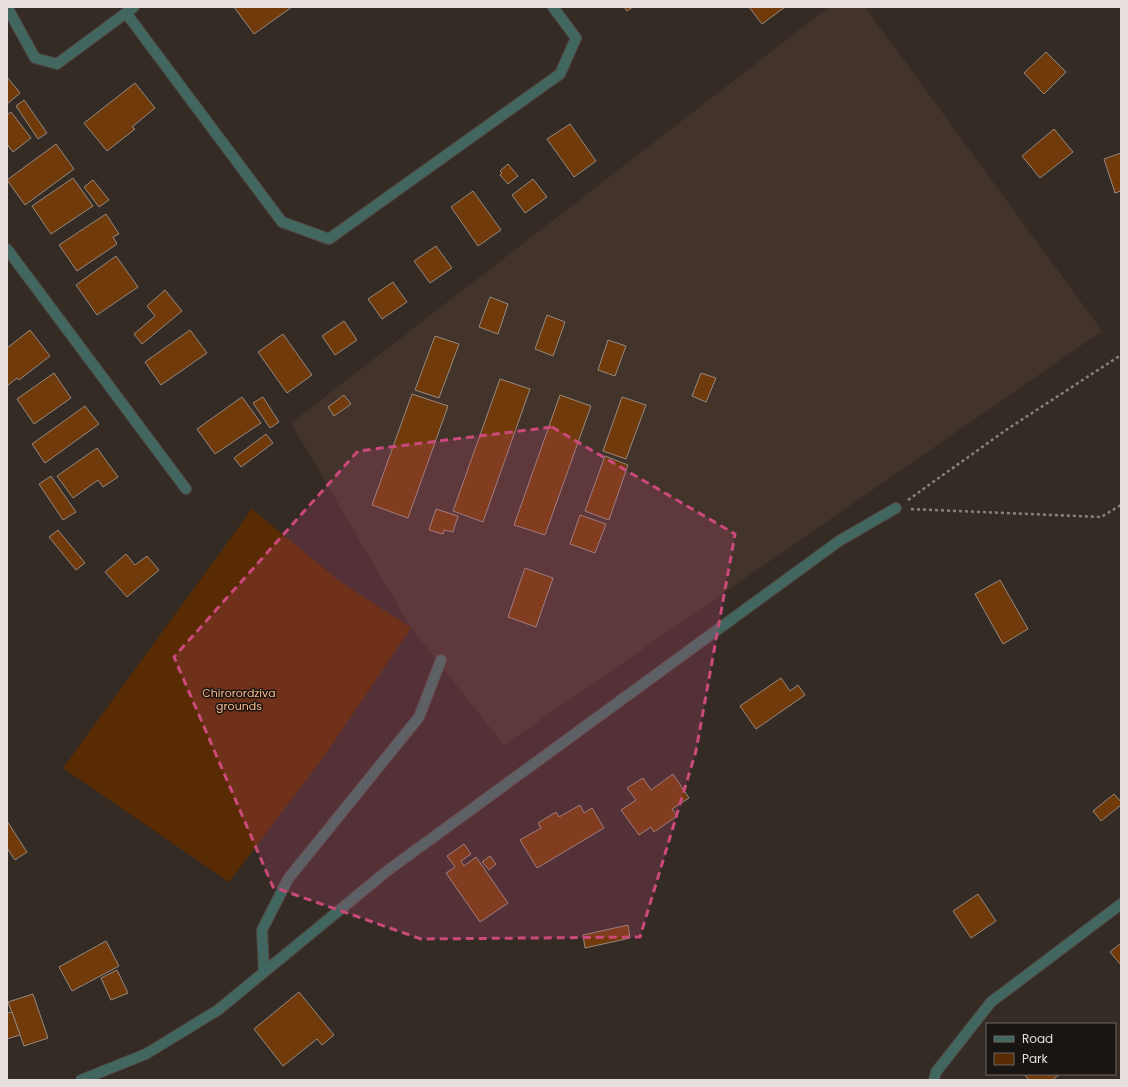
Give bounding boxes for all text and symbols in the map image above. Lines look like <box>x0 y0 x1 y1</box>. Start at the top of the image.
park label: Chirorordziva grounds <box>202 685 276 714</box>
legend <box>986 1023 1116 1075</box>
text: Road <box>1022 1030 1053 1047</box>
text: Park <box>1022 1050 1049 1067</box>

